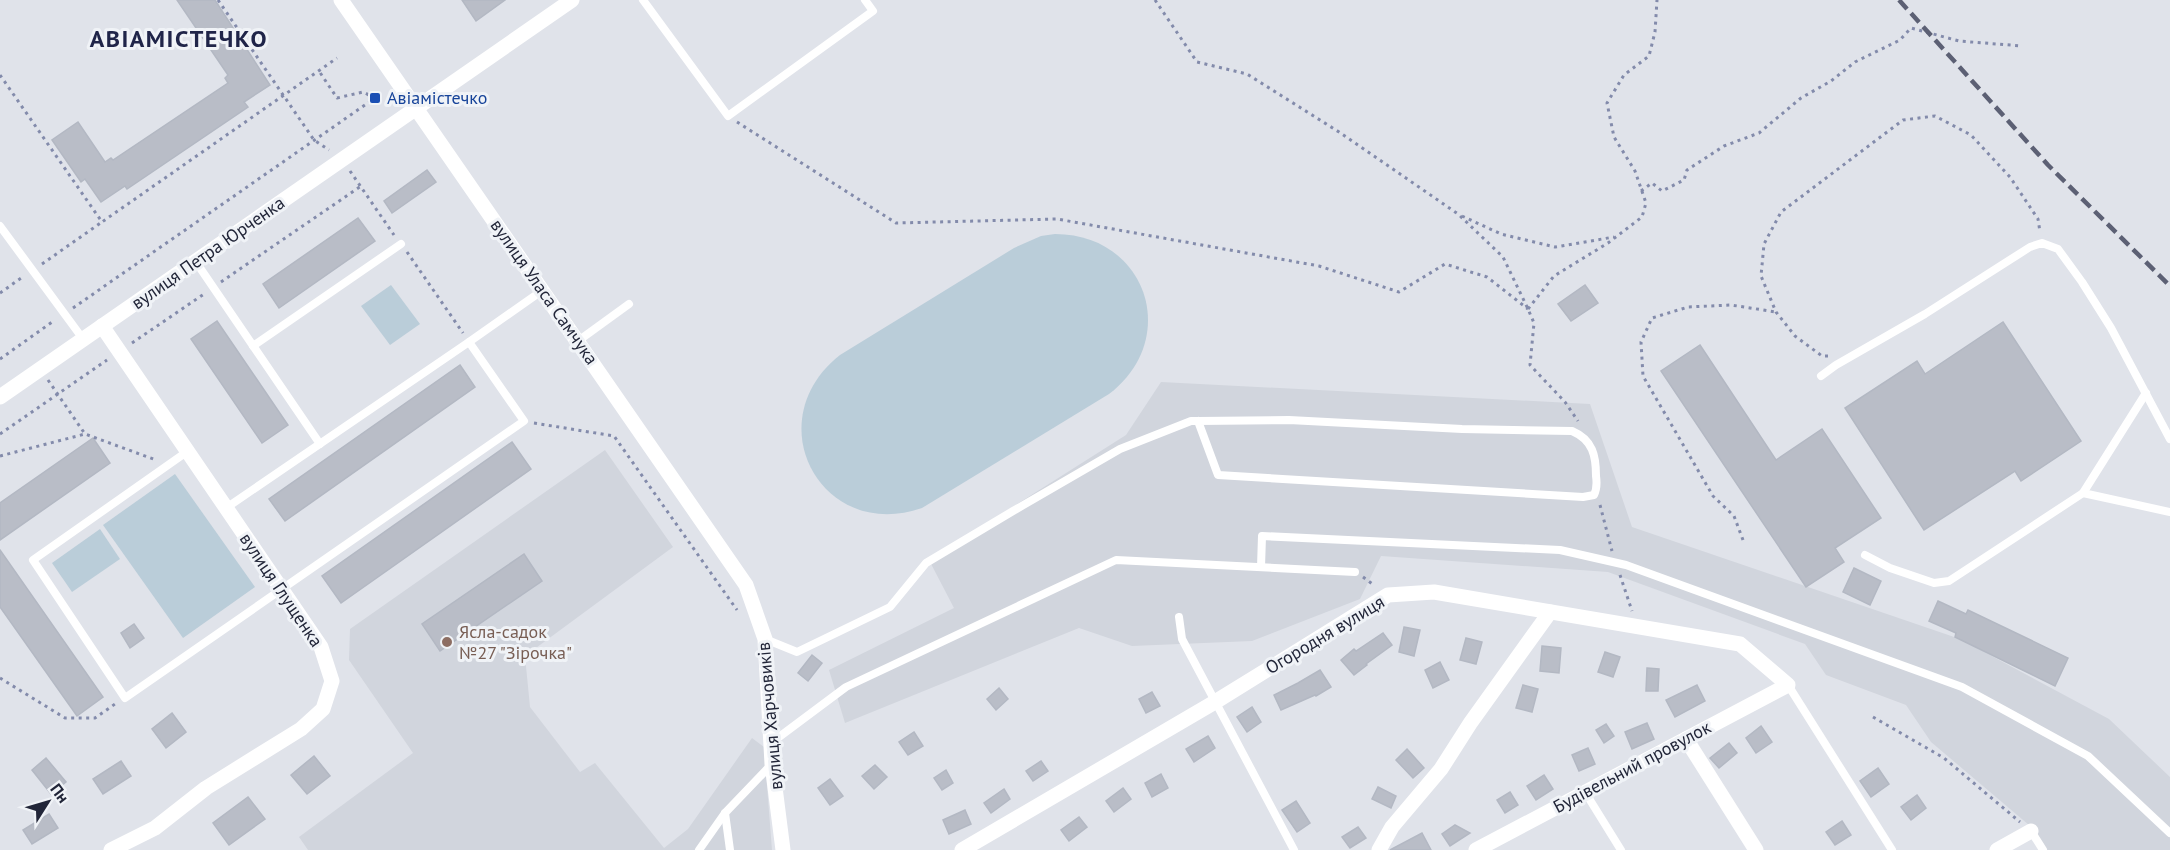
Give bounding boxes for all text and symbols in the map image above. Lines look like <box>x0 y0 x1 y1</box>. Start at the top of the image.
district label: АВІАМІСТЕЧКО <box>90 23 268 54</box>
place label: Авіамістечко <box>387 86 487 109</box>
marker: Авіамістечко <box>368 91 382 105</box>
street label: вулиця Петра Юрченка <box>127 191 289 314</box>
street label: вулиця Уласа Самчука <box>486 214 603 369</box>
street label: вулиця Глущенка <box>235 528 328 651</box>
street label: Огородня вулиця <box>1261 590 1388 679</box>
place label: Ясла-садок №27 "Зірочка" <box>459 620 572 664</box>
marker: Ясла-садок №27 "Зірочка" <box>440 635 454 649</box>
street label: вулиця Харчовиків <box>752 641 787 791</box>
street label: Будівельний провулок <box>1549 715 1715 818</box>
north arrow <box>18 772 78 832</box>
text: Пн <box>46 779 74 807</box>

